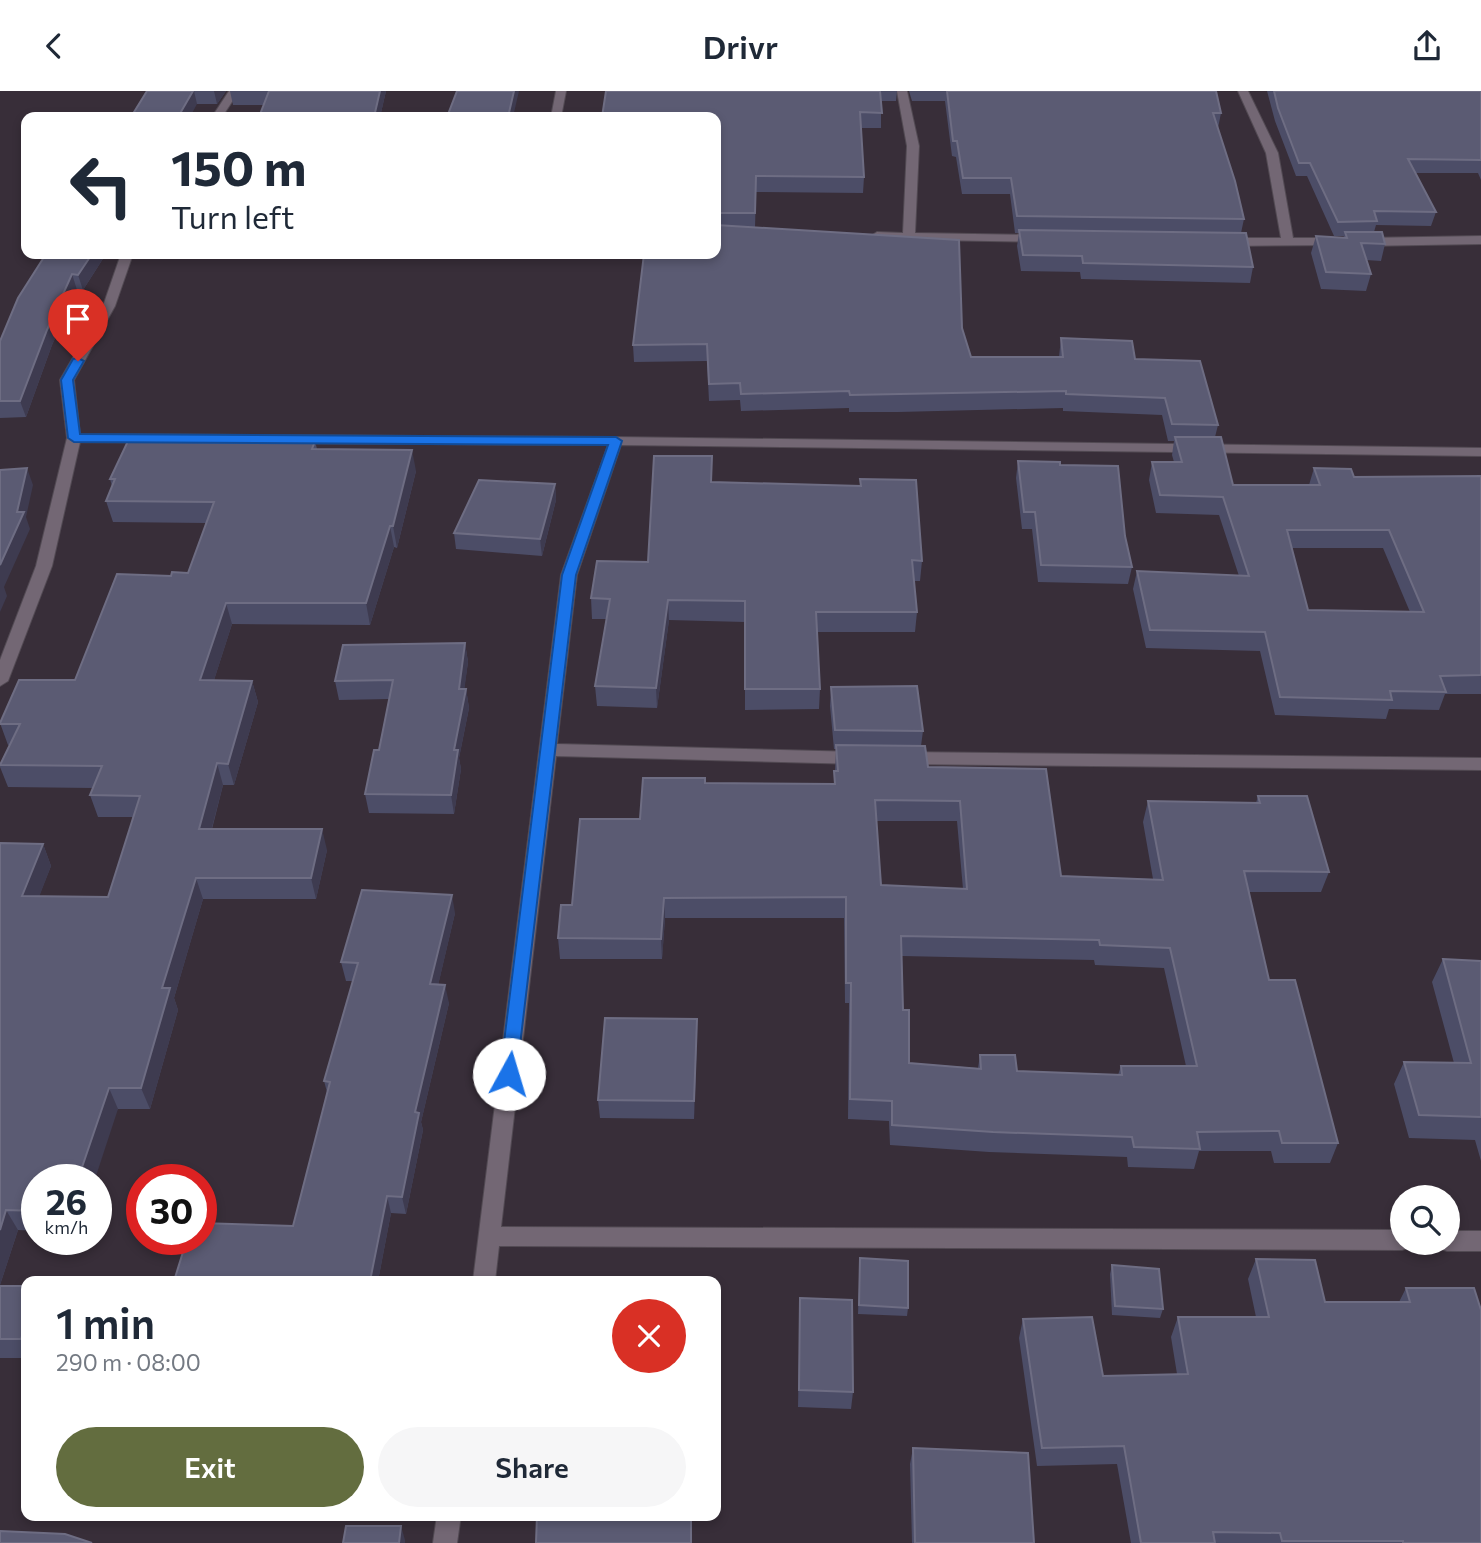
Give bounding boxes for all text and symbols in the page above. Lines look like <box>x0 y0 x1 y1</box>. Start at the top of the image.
text: Drivr <box>703 26 778 66</box>
icon: back <box>35 27 73 65</box>
icon: share <box>1408 27 1446 65</box>
text: 150 m <box>171 136 306 196</box>
icon: left <box>56 140 147 231</box>
text: Turn left <box>171 196 295 236</box>
pin <box>48 289 108 361</box>
icon: arrive <box>59 300 97 338</box>
position arrow <box>472 1037 546 1111</box>
speed limit sign: 30 <box>126 1164 217 1255</box>
text: 26 <box>46 1179 87 1222</box>
map controls <box>1390 1185 1460 1255</box>
button: search <box>1390 1185 1460 1255</box>
text: km/h <box>45 1216 88 1238</box>
text: 1 min <box>56 1296 155 1348</box>
button: close <box>612 1299 686 1373</box>
text: 290 m · 08:00 <box>56 1348 201 1376</box>
button: Exit <box>56 1427 364 1507</box>
button: Share <box>378 1427 686 1507</box>

